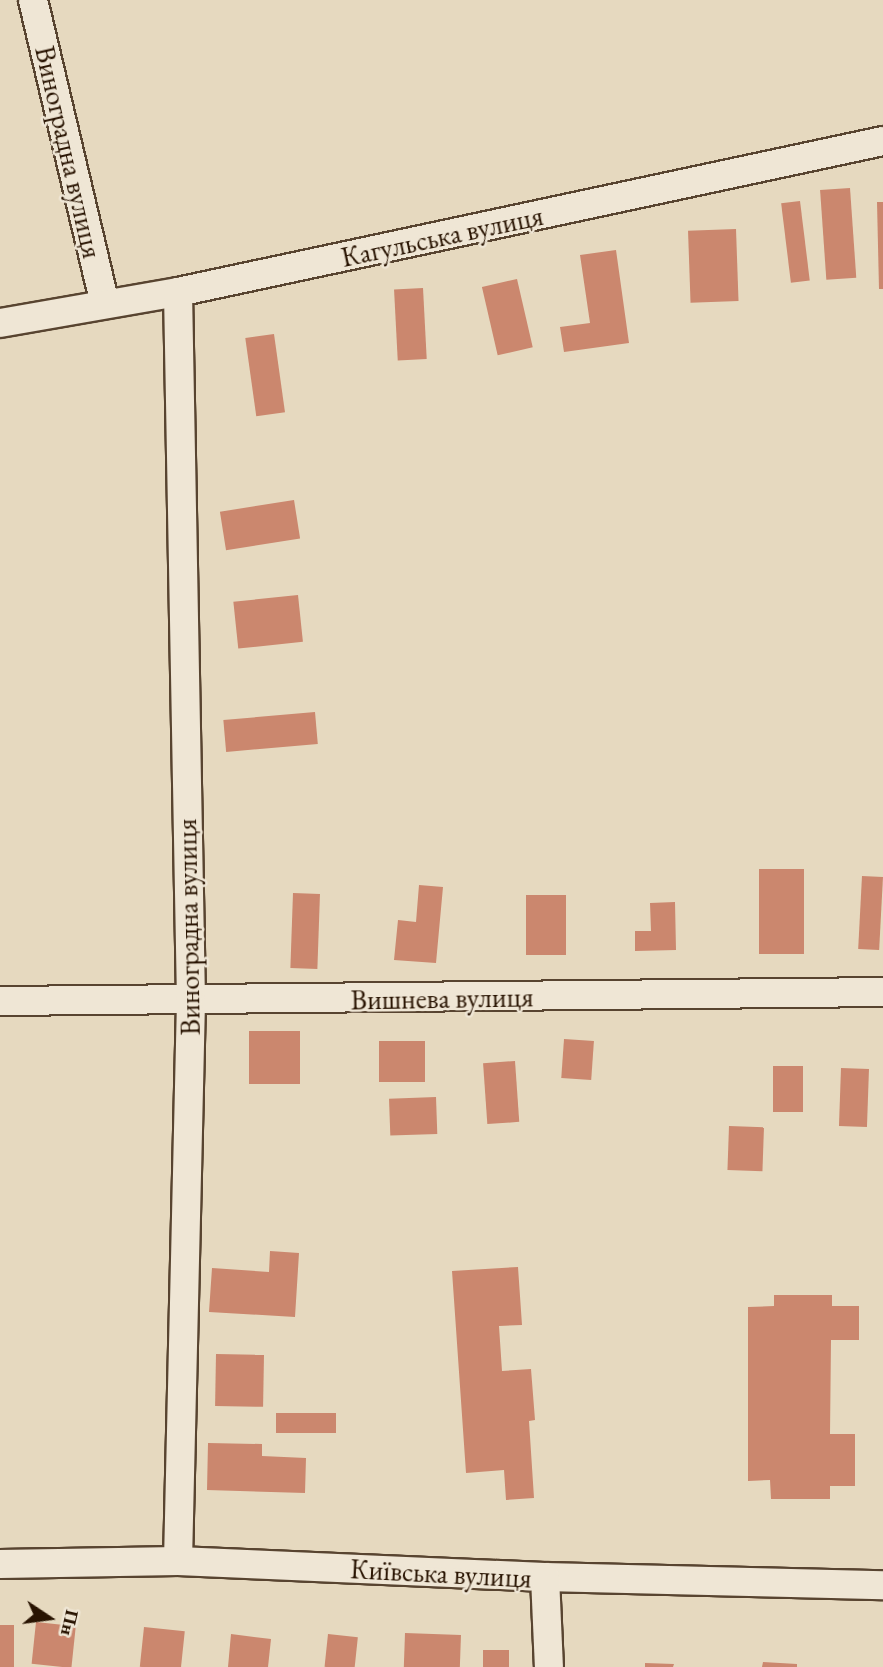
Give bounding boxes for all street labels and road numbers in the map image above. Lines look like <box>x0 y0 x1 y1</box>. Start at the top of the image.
street label: Виноградна вулиця <box>28 43 110 261</box>
street label: Кагульська вулиця <box>338 198 546 274</box>
street label: Виноградна вулиця <box>169 818 207 1036</box>
street label: Вишнева вулиця <box>350 980 534 1016</box>
street label: Київська вулиця <box>349 1551 533 1595</box>

